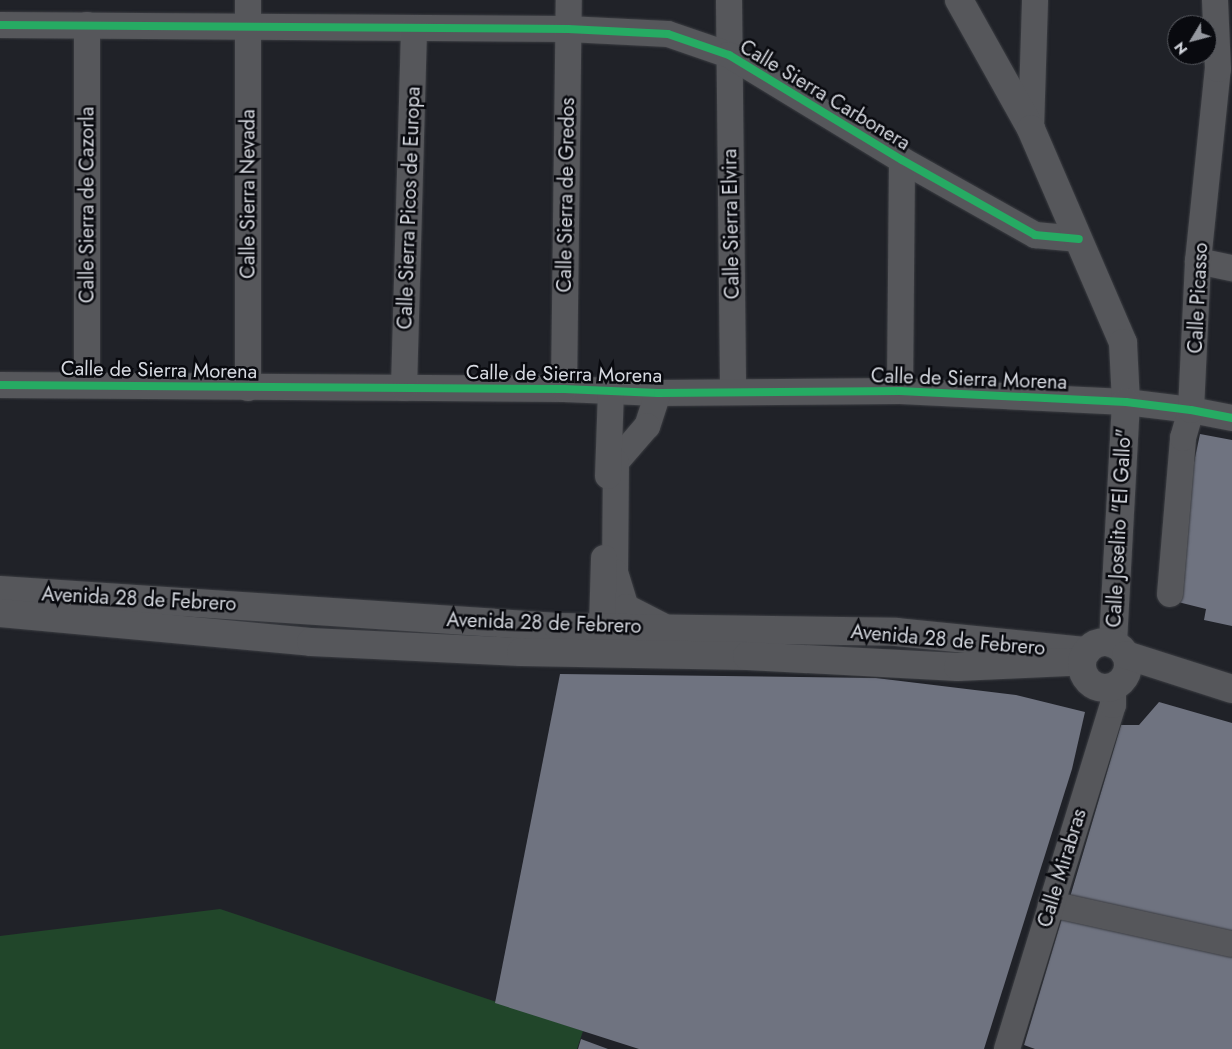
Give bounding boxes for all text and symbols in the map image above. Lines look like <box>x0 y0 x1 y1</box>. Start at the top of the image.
north arrow <box>1167 15 1217 65</box>
street label: Calle Sierra Carbonera <box>736 35 914 155</box>
text: N <box>1169 38 1192 59</box>
street label: Calle Sierra Picos de Europa <box>393 86 425 330</box>
street label: Calle Sierra de Gredos <box>552 97 580 293</box>
street label: Calle Sierra de Cazorla <box>75 107 99 303</box>
street label: Calle Sierra Nevada <box>236 109 260 279</box>
street label: Calle Sierra Elvira <box>718 148 744 300</box>
street label: Calle Picasso <box>1183 242 1213 354</box>
street label: Calle de Sierra Morena <box>61 356 257 384</box>
street label: Calle de Sierra Morena <box>466 360 662 388</box>
street label: Calle de Sierra Morena <box>870 364 1068 394</box>
street label: Calle Joselito "El Gallo" <box>1102 428 1136 628</box>
street label: Avenida 28 de Febrero <box>41 582 237 616</box>
street label: Avenida 28 de Febrero <box>446 608 642 638</box>
street label: Avenida 28 de Febrero <box>850 620 1046 660</box>
street label: Calle Mirabras <box>1033 806 1091 930</box>

